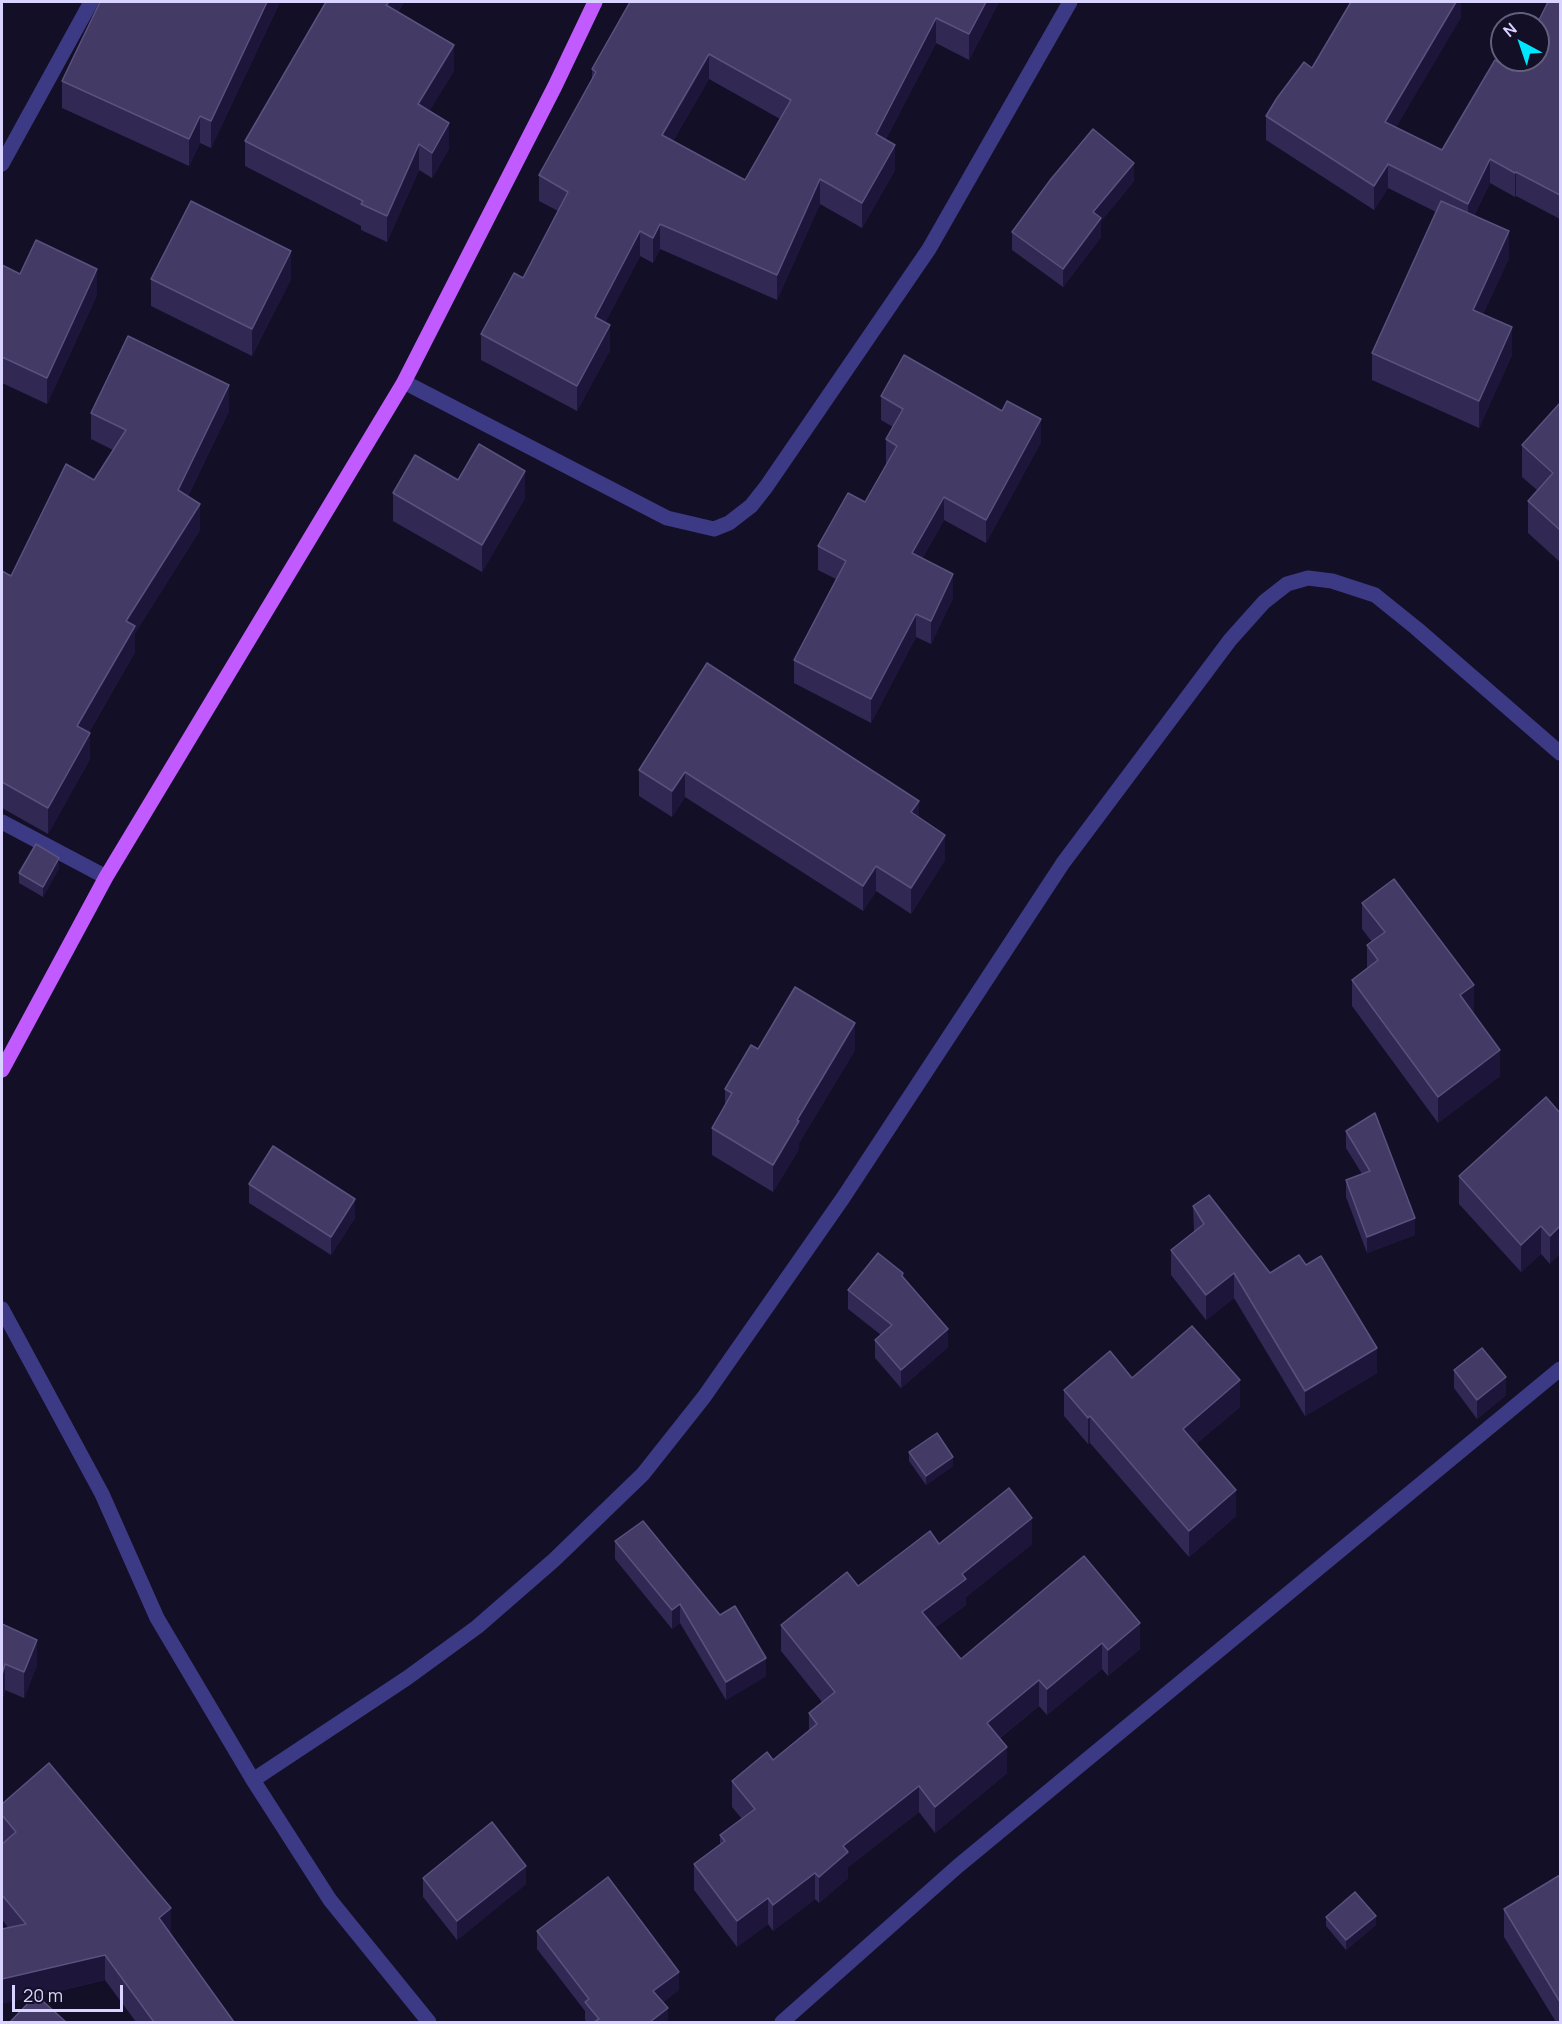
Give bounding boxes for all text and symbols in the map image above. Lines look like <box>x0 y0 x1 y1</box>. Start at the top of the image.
north arrow <box>1490 12 1550 72</box>
text: N <box>1498 18 1521 42</box>
scale bar <box>15 1973 126 2011</box>
text: 20 m <box>23 1983 63 2007</box>

